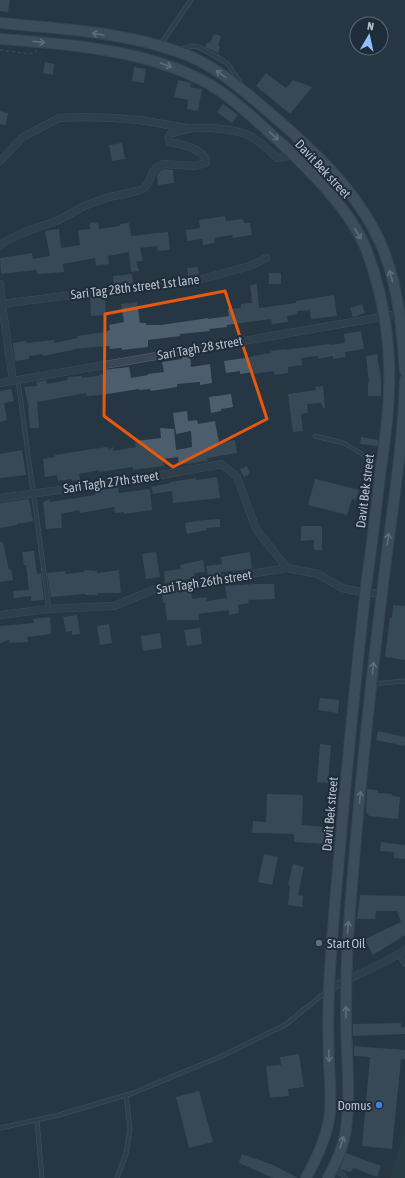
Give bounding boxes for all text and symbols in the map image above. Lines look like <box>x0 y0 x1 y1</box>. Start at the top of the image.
north arrow <box>349 16 389 56</box>
text: N <box>366 20 375 33</box>
one-way arrow <box>92 30 105 38</box>
one-way arrow <box>32 39 45 46</box>
one-way arrow <box>160 62 172 70</box>
one-way arrow <box>215 70 226 78</box>
one-way arrow <box>269 132 279 141</box>
street label: Davit Bek street <box>292 137 354 202</box>
one-way arrow <box>355 228 363 240</box>
one-way arrow <box>387 270 394 283</box>
street label: Sari Tag 28th street 1st lane <box>70 272 200 302</box>
street label: Sari Tagh 28 street <box>156 333 244 363</box>
street label: Davit Bek street <box>353 453 377 529</box>
street label: Sari Tagh 27th street <box>62 468 160 496</box>
one-way arrow <box>385 533 392 546</box>
street label: Sari Tagh 26th street <box>155 567 253 597</box>
one-way arrow <box>369 662 377 675</box>
street label: Davit Bek street <box>319 776 341 852</box>
one-way arrow <box>356 791 363 804</box>
one-way arrow <box>345 921 352 934</box>
place label: Start Oil <box>327 936 366 951</box>
marker: Start Oil <box>314 938 324 948</box>
one-way arrow <box>342 1006 350 1019</box>
one-way arrow <box>325 1049 333 1062</box>
place label: Domus <box>337 1098 371 1113</box>
marker: Domus <box>374 1100 384 1110</box>
one-way arrow <box>339 1136 347 1148</box>

